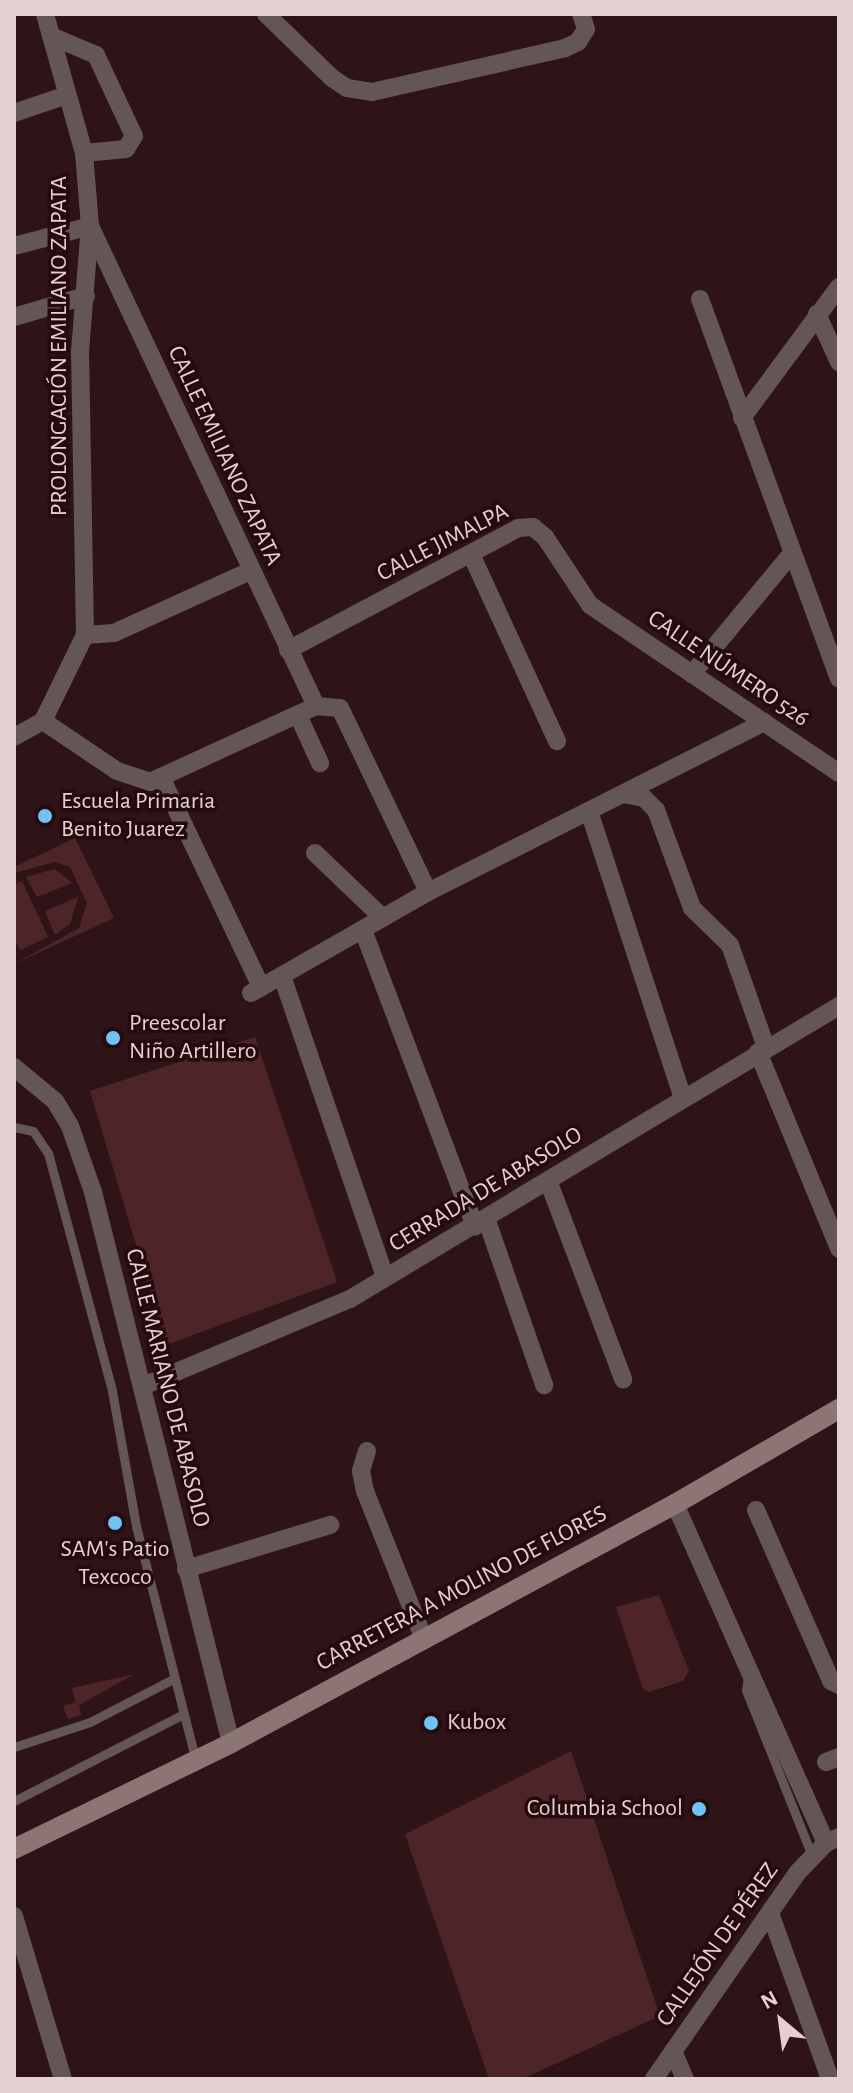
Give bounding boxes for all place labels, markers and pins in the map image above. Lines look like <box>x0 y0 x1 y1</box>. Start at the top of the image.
place label: Escuela Primaria Benito Juarez <box>61 788 215 844</box>
marker: Escuela Primaria Benito Juarez <box>36 807 54 825</box>
place label: Preescolar Niño Artillero <box>129 1010 257 1066</box>
marker: Preescolar Niño Artillero <box>104 1029 122 1047</box>
marker: SAM's Patio Texcoco <box>106 1514 124 1532</box>
place label: SAM's Patio Texcoco <box>60 1536 170 1592</box>
place label: Kubox <box>447 1709 506 1737</box>
marker: Kubox <box>422 1714 440 1732</box>
place label: Columbia School <box>527 1795 683 1823</box>
marker: Columbia School <box>690 1800 708 1818</box>

